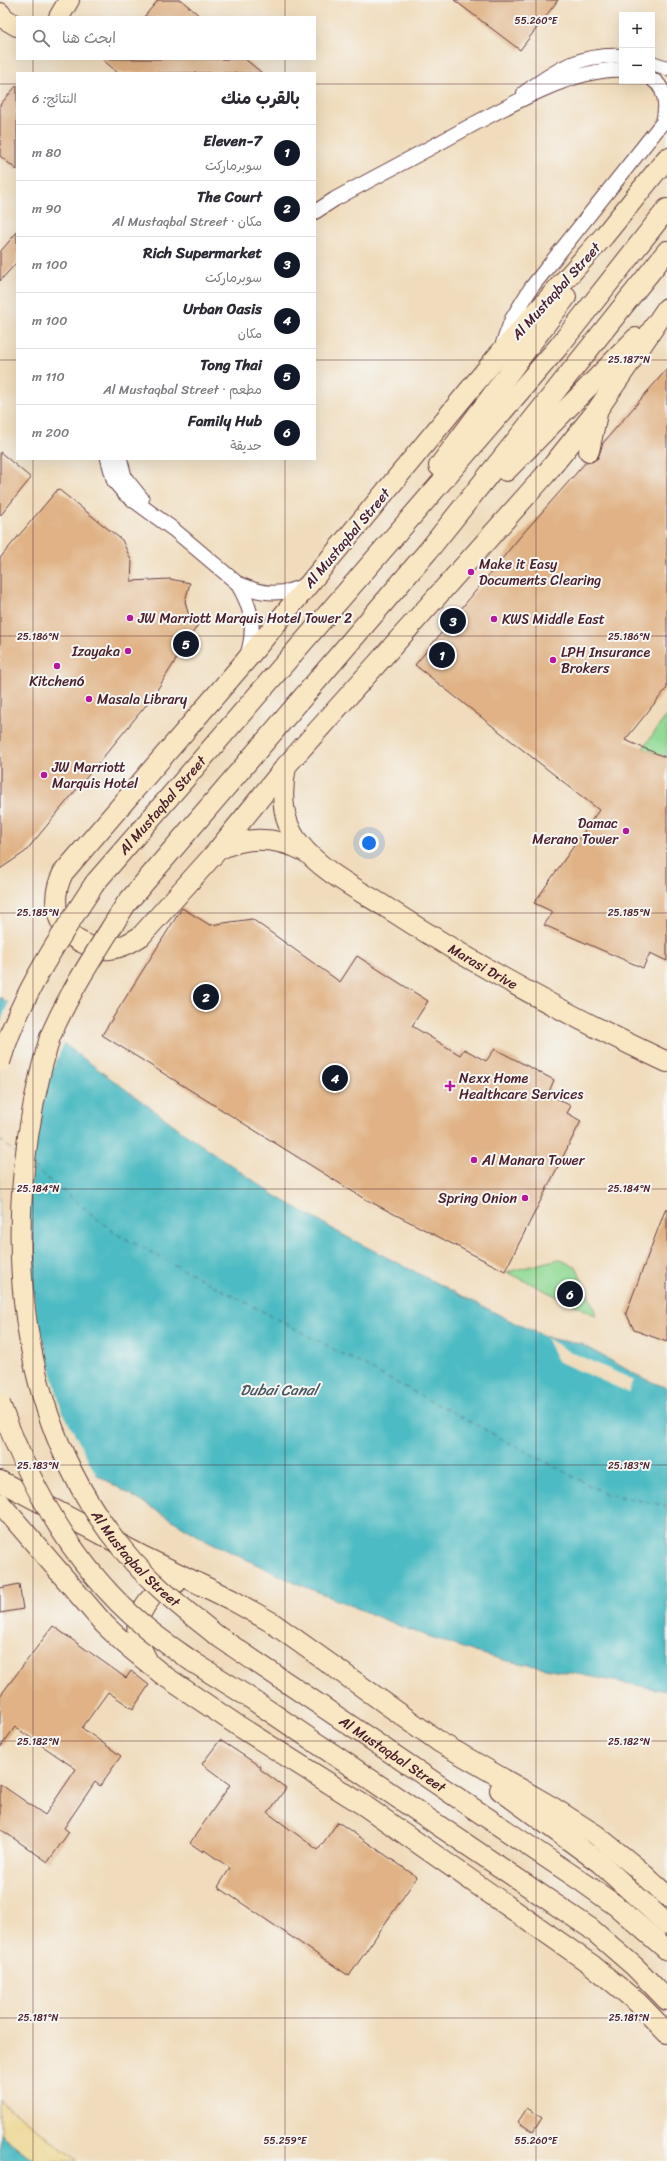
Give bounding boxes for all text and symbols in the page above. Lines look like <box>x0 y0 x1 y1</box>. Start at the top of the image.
text: 55.260°E <box>515 12 559 30</box>
map controls <box>619 12 655 84</box>
button: + <box>619 12 655 48</box>
search box <box>16 16 316 60</box>
text: ابحث هنا <box>62 25 116 51</box>
icon: search <box>30 27 52 49</box>
button: − <box>619 48 655 84</box>
text: بالقرب منك <box>221 83 300 113</box>
text: النتائج: 6 <box>32 87 77 110</box>
text: 7-Eleven <box>203 128 262 154</box>
text: 80 m <box>32 141 61 164</box>
text: 1 <box>284 141 290 164</box>
text: سوبرماركت <box>205 154 262 177</box>
text: The Court <box>197 184 262 210</box>
text: 90 m <box>32 197 62 220</box>
text: 2 <box>283 197 291 220</box>
text: مكان · Al Mustaqbal Street <box>112 210 262 233</box>
street label: Al Mustaqbal Street <box>505 236 608 347</box>
text: Rich Supermarket <box>143 240 262 266</box>
text: 100 m <box>32 253 67 276</box>
text: 3 <box>283 253 291 276</box>
text: سوبرماركت <box>205 266 262 289</box>
text: Urban Oasis <box>183 296 262 322</box>
text: 100 m <box>32 309 67 332</box>
text: 4 <box>283 309 291 332</box>
text: مكان <box>238 322 262 345</box>
text: 25.187°N <box>608 351 650 369</box>
text: Tong Thai <box>200 352 262 378</box>
text: 110 m <box>32 365 65 388</box>
text: 5 <box>283 365 291 388</box>
text: مطعم · Al Mustaqbal Street <box>103 378 262 401</box>
text: Family Hub <box>188 408 262 434</box>
text: 200 m <box>32 421 69 444</box>
text: 6 <box>283 421 291 444</box>
text: حديقة <box>230 434 262 457</box>
street label: Al Mustaqbal Street <box>297 482 398 595</box>
place label: Make it Easy Documents Clearing <box>479 552 601 593</box>
marker: Make it Easy Documents Clearing <box>466 567 476 577</box>
place label: JW Marriott Marquis Hotel Tower 2 <box>137 606 352 631</box>
pin: 3 <box>440 606 466 636</box>
place label: KWS Middle East <box>502 607 605 632</box>
marker: JW Marriott Marquis Hotel Tower 2 <box>125 613 135 623</box>
marker: KWS Middle East <box>489 614 499 624</box>
text: 25.186°N <box>17 628 59 646</box>
text: 25.186°N <box>608 628 650 646</box>
pin: 5 <box>173 629 199 659</box>
place label: Izayaka <box>71 639 120 664</box>
pin: 1 <box>429 640 455 670</box>
place label: LPH Insurance Brokers <box>561 640 651 681</box>
marker: Izayaka <box>123 646 133 656</box>
marker: LPH Insurance Brokers <box>548 655 558 665</box>
marker: Kitchen6 <box>52 661 62 671</box>
place label: Kitchen6 <box>29 669 85 694</box>
place label: Masala Library <box>97 687 188 712</box>
marker: Masala Library <box>84 694 94 704</box>
street label: Al Mustaqbal Street <box>112 749 214 861</box>
place label: JW Marriott Marquis Hotel <box>51 755 139 796</box>
marker: JW Marriott Marquis Hotel <box>39 770 49 780</box>
place label: Damac Merano Tower <box>532 811 619 852</box>
marker: Damac Merano Tower <box>621 826 631 836</box>
your location <box>359 833 379 853</box>
text: 25.185°N <box>17 904 59 922</box>
text: 25.185°N <box>608 904 650 922</box>
street label: Marasi Drive <box>443 937 522 997</box>
pin: 2 <box>193 982 219 1012</box>
pin: 4 <box>322 1063 348 1093</box>
place label: Nexx Home Healthcare Services <box>459 1066 583 1107</box>
marker: Nexx Home Healthcare Services <box>444 1080 456 1092</box>
place label: Al Manara Tower <box>481 1148 586 1173</box>
marker: Al Manara Tower <box>469 1155 479 1165</box>
text: 25.184°N <box>17 1180 59 1198</box>
text: 25.184°N <box>608 1180 650 1198</box>
place label: Spring Onion <box>438 1186 517 1211</box>
marker: Spring Onion <box>520 1193 530 1203</box>
pin: 6 <box>557 1279 583 1309</box>
water label: Dubai Canal <box>240 1377 322 1403</box>
text: 25.183°N <box>17 1457 59 1475</box>
text: 25.183°N <box>608 1457 650 1475</box>
street label: Al Mustaqbal Street <box>84 1504 187 1615</box>
street label: Al Mustaqbal Street <box>333 1709 452 1800</box>
text: 25.182°N <box>17 1733 59 1751</box>
text: 25.182°N <box>608 1733 650 1751</box>
text: 25.181°N <box>18 2009 58 2027</box>
text: 25.181°N <box>609 2009 649 2027</box>
text: 55.259°E <box>263 2132 308 2150</box>
text: 55.260°E <box>515 2132 559 2150</box>

